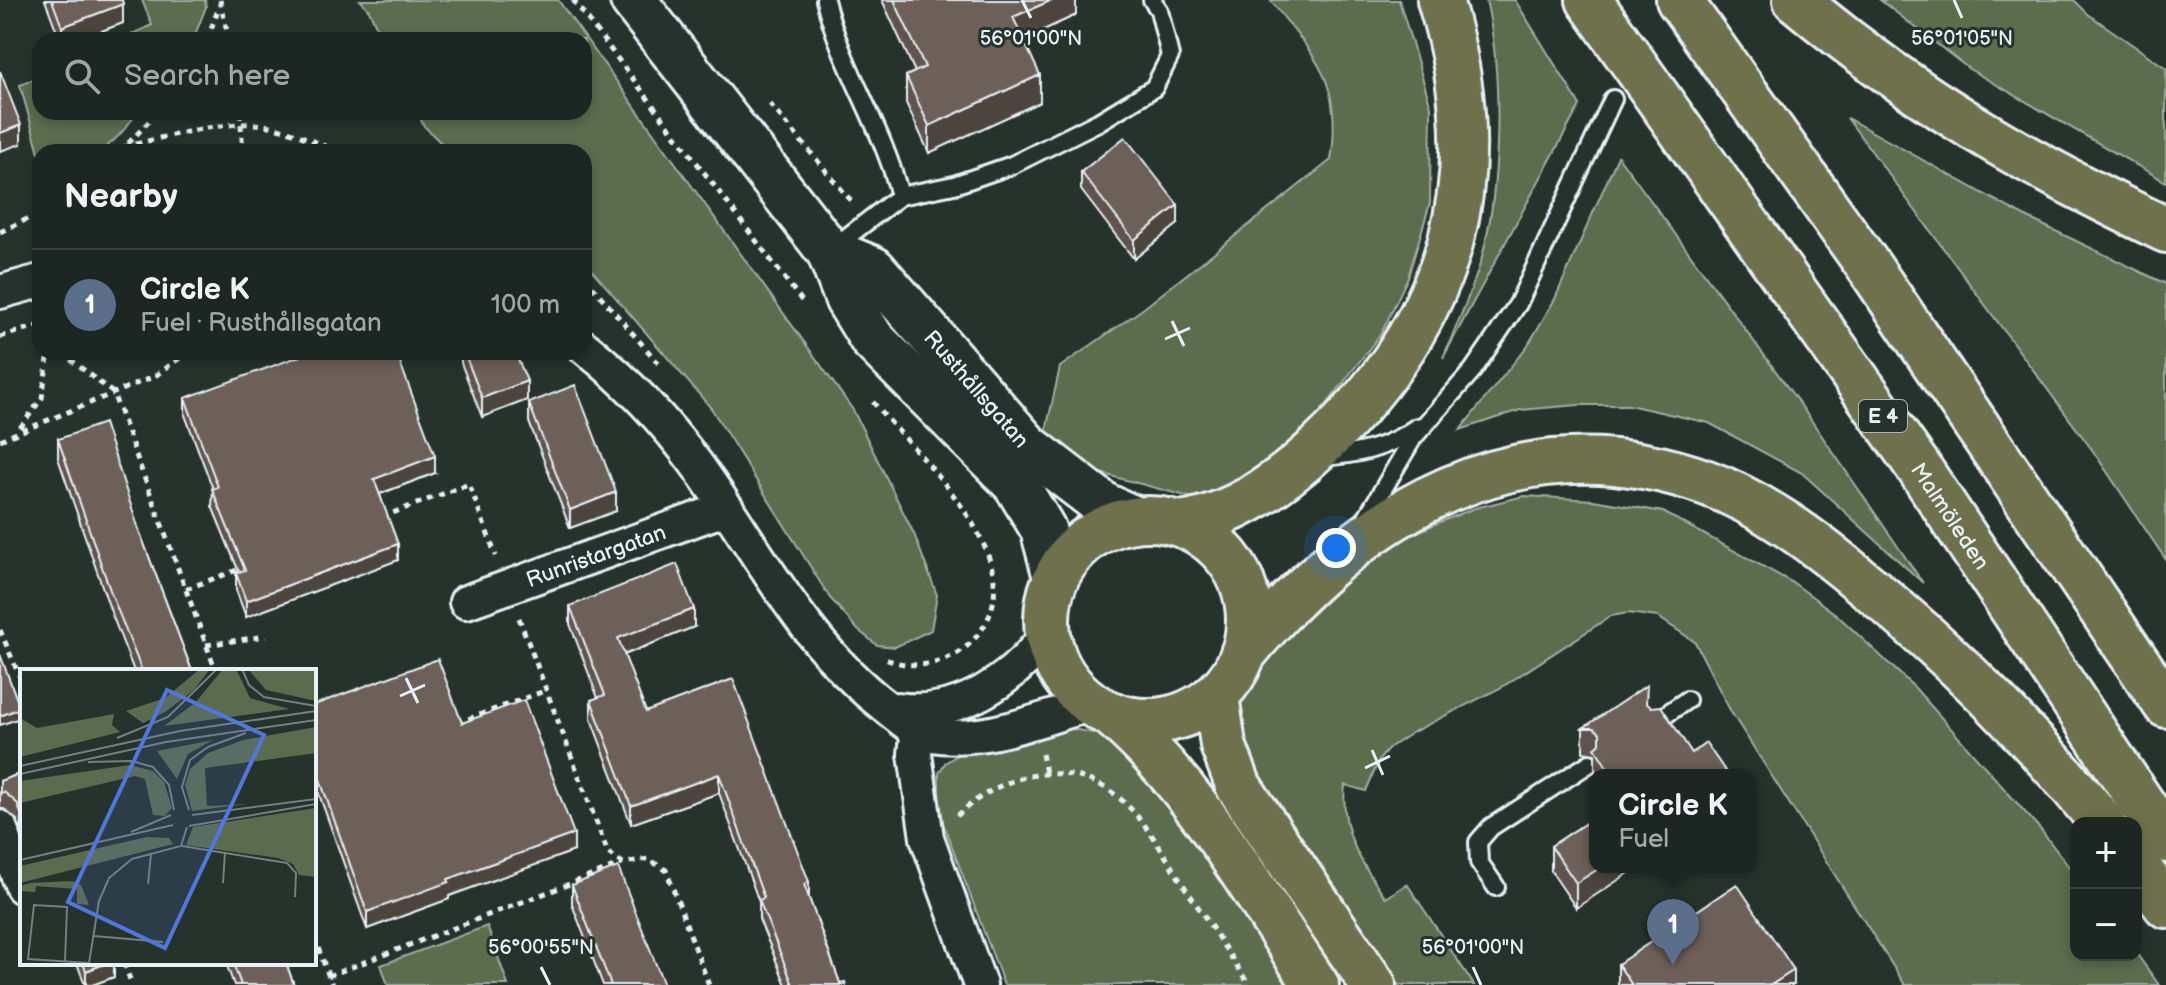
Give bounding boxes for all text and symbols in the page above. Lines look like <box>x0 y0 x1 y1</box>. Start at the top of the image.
text: 56°01'00"N <box>980 27 1082 51</box>
text: 56°01'05"N <box>1911 27 2013 51</box>
search box <box>32 32 592 120</box>
icon: search <box>60 54 104 98</box>
text: Search here <box>124 58 290 94</box>
text: Nearby <box>64 176 178 217</box>
text: Circle K <box>140 272 250 308</box>
text: 1 <box>85 290 95 321</box>
text: 100 m <box>491 290 560 321</box>
text: Fuel · Rusthållsgatan <box>140 308 382 339</box>
street label: Rusthållsgatan <box>917 325 1034 454</box>
road number: E 4 <box>1859 400 1907 432</box>
street label: Malmöleden <box>1904 458 1995 575</box>
street label: Runristargatan <box>523 519 670 594</box>
your location <box>1316 528 1356 568</box>
inset map <box>20 669 316 965</box>
popup <box>1589 769 1757 873</box>
text: Circle K <box>1618 788 1728 824</box>
map controls <box>2070 817 2142 961</box>
button: + <box>2070 817 2142 889</box>
text: Fuel <box>1618 824 1669 855</box>
button: − <box>2070 889 2142 961</box>
pin: 1 <box>1647 899 1699 965</box>
text: 56°00'55"N <box>488 936 594 960</box>
text: 56°01'00"N <box>1422 936 1524 960</box>

